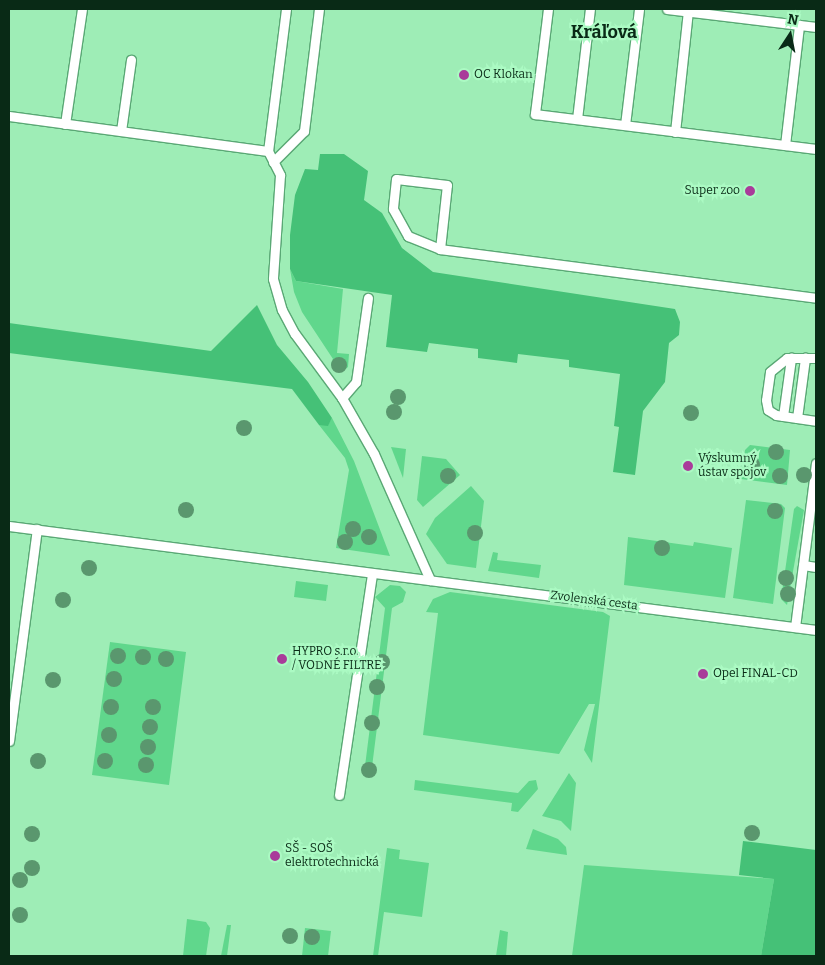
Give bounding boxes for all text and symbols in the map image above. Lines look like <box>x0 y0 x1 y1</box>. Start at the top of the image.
north arrow <box>765 10 815 60</box>
text: N <box>786 10 800 29</box>
district label: Kráľová <box>571 21 637 43</box>
place label: OC Klokan <box>474 68 533 82</box>
marker: OC Klokan <box>458 69 470 81</box>
place label: Super zoo <box>685 184 740 198</box>
marker: Super zoo <box>744 185 756 197</box>
place label: Výskumný ústav spojov <box>698 452 766 480</box>
marker: Výskumný ústav spojov <box>682 460 694 472</box>
street label: Zvolenská cesta <box>550 588 638 614</box>
place label: HYPRO s.r.o. / VODNÉ FILTRE <box>292 645 382 673</box>
marker: HYPRO s.r.o. / VODNÉ FILTRE <box>276 653 288 665</box>
place label: Opel FINAL-CD <box>713 667 798 681</box>
marker: Opel FINAL-CD <box>697 668 709 680</box>
place label: SŠ - SOŠ elektrotechnická <box>285 842 379 870</box>
marker: SŠ - SOŠ elektrotechnická <box>269 850 281 862</box>

